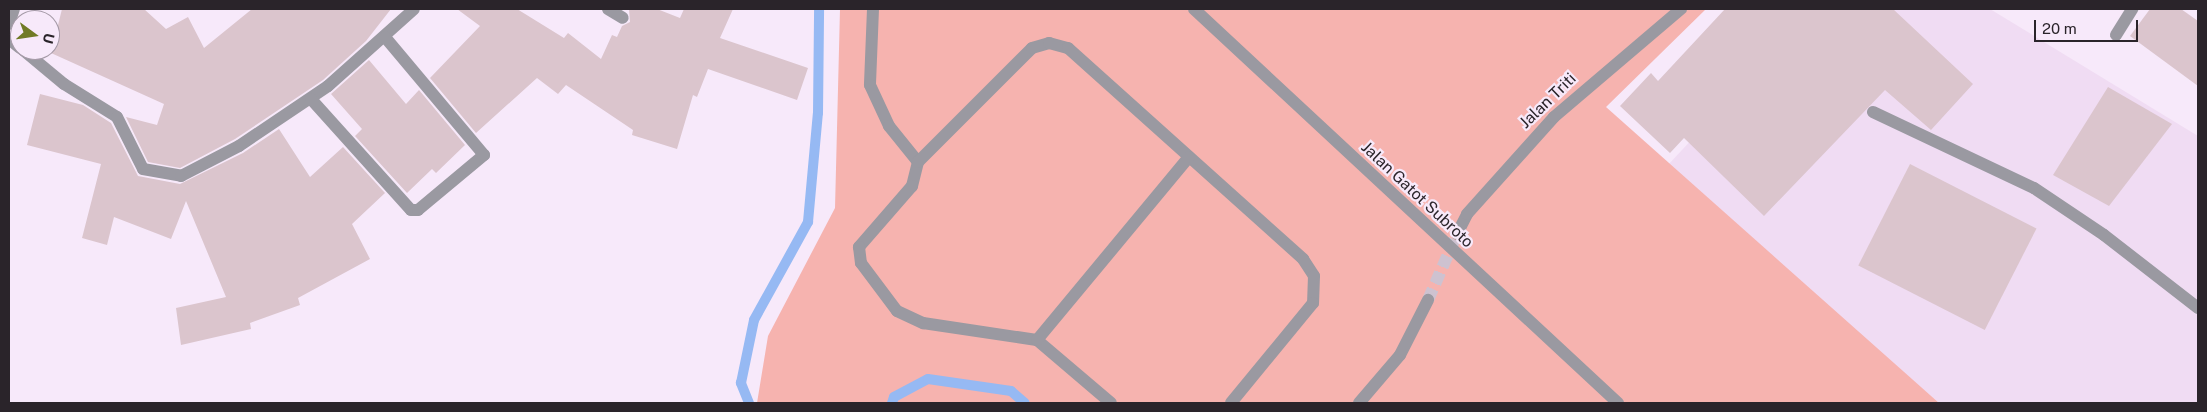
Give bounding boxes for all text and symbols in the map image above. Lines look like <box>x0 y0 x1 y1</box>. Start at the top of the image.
north arrow <box>10 10 60 60</box>
scale bar <box>2037 10 2141 42</box>
text: 20 m <box>2042 20 2077 37</box>
text: U <box>40 32 58 45</box>
street label: Jalan Triti <box>1516 69 1580 133</box>
street label: Jalan Gatot Subroto <box>1357 138 1477 252</box>

